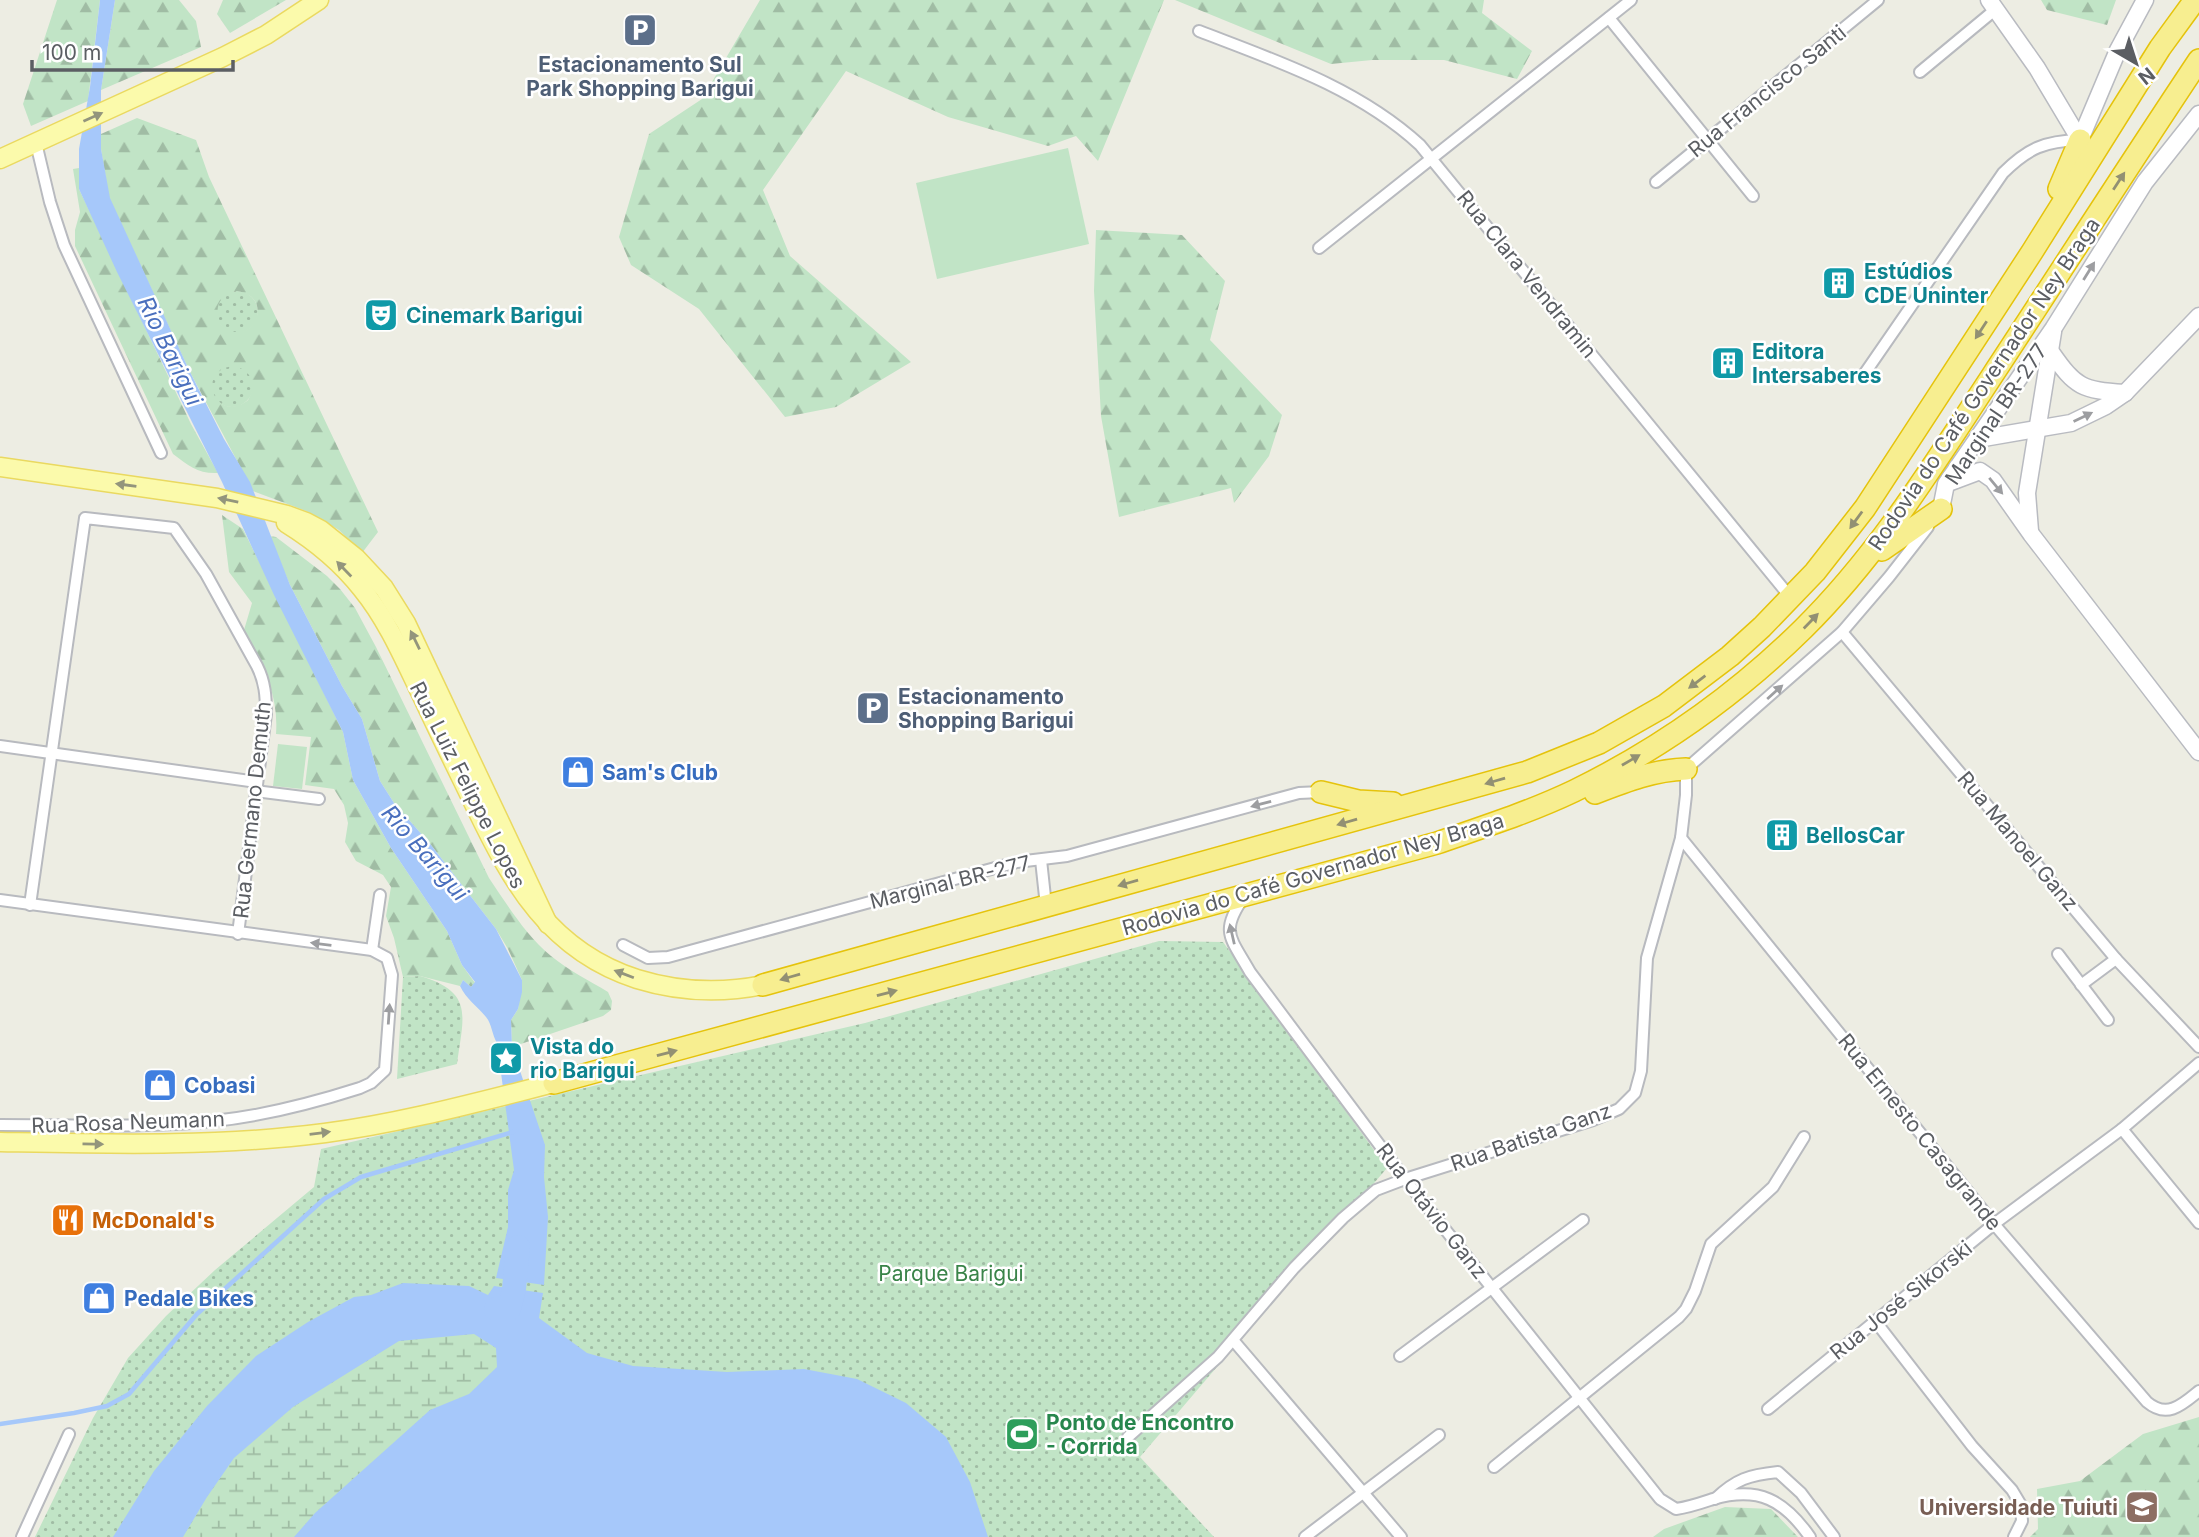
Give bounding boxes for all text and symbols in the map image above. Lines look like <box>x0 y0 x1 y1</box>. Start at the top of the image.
parking icon: Estacionamento Sul Park Shopping Barigui <box>621 11 659 49</box>
street label: Rua Francisco Santi <box>1683 20 1851 162</box>
scale bar <box>32 28 233 72</box>
north arrow <box>2101 28 2171 98</box>
text: 100 m <box>42 40 101 65</box>
place label: Estacionamento Sul Park Shopping Barigui <box>526 52 754 101</box>
text: N <box>2134 62 2159 89</box>
one-way arrow <box>83 111 103 123</box>
one-way arrow <box>2113 171 2126 191</box>
street label: Rua Clara Vendramin <box>1452 185 1602 363</box>
street label: Rodovia do Café Governador Ney Braga <box>1863 213 2105 555</box>
place label: Estúdios CDE Uninter <box>1864 259 1989 308</box>
one-way arrow <box>2082 262 2095 281</box>
building icon: Estúdios CDE Uninter <box>1820 264 1858 302</box>
water label: Rio Barigui <box>132 292 209 410</box>
theatre icon: Cinemark Barigui <box>362 296 400 334</box>
place label: Cinemark Barigui <box>406 303 583 328</box>
one-way arrow <box>1975 320 1988 340</box>
place label: Editora Intersaberes <box>1752 339 1882 388</box>
street label: Marginal BR-277 <box>1940 339 2052 489</box>
building icon: Editora Intersaberes <box>1709 344 1747 382</box>
one-way arrow <box>2073 411 2093 422</box>
one-way arrow <box>1988 477 2004 495</box>
one-way arrow <box>115 479 137 490</box>
one-way arrow <box>217 494 239 505</box>
one-way arrow <box>1849 511 1863 529</box>
one-way arrow <box>337 561 353 578</box>
one-way arrow <box>1802 613 1818 630</box>
one-way arrow <box>409 630 420 650</box>
one-way arrow <box>1688 675 1707 689</box>
street label: Rua Luiz Felippe Lopes <box>405 677 531 893</box>
place label: Estacionamento Shopping Barigui <box>898 684 1074 733</box>
one-way arrow <box>1766 685 1783 701</box>
parking icon: Estacionamento Shopping Barigui <box>854 689 892 727</box>
street label: Rua Germano Demuth <box>228 700 276 920</box>
shop icon: Sam's Club <box>559 753 597 791</box>
one-way arrow <box>1622 754 1641 766</box>
place label: Sam's Club <box>602 760 718 785</box>
street label: Rua Manoel Ganz <box>1952 766 2084 916</box>
one-way arrow <box>1484 777 1505 787</box>
water label: Rio Barigui <box>376 799 474 907</box>
one-way arrow <box>1250 799 1272 810</box>
street label: Rodovia do Café Governador Ney Braga <box>1119 807 1507 941</box>
building icon: BellosCar <box>1763 816 1801 854</box>
one-way arrow <box>1335 817 1357 828</box>
place label: BellosCar <box>1806 823 1905 848</box>
street label: Marginal BR-277 <box>867 850 1033 914</box>
one-way arrow <box>1116 878 1138 889</box>
one-way arrow <box>1226 922 1237 944</box>
one-way arrow <box>310 938 332 949</box>
one-way arrow <box>613 968 634 979</box>
one-way arrow <box>780 973 801 983</box>
one-way arrow <box>876 987 898 998</box>
one-way arrow <box>384 1002 395 1024</box>
street label: Rua Ernesto Casagrande <box>1833 1029 2007 1235</box>
place label: Vista do rio Barigui <box>530 1034 635 1083</box>
place icon: Vista do rio Barigui <box>487 1039 525 1077</box>
one-way arrow <box>657 1047 678 1057</box>
shop icon: Cobasi <box>141 1066 179 1104</box>
place label: Cobasi <box>184 1073 256 1098</box>
street label: Rua Batista Ganz <box>1447 1098 1615 1176</box>
street label: Rua Rosa Neumann <box>31 1106 225 1138</box>
one-way arrow <box>309 1128 331 1139</box>
one-way arrow <box>82 1138 104 1149</box>
street label: Rua Otávio Ganz <box>1371 1138 1493 1284</box>
restaurant icon: McDonald's <box>49 1201 87 1239</box>
place label: McDonald's <box>92 1208 215 1233</box>
street label: Rua José Sikorski <box>1825 1235 1977 1365</box>
park label: Parque Barigui <box>878 1261 1024 1286</box>
shop icon: Pedale Bikes <box>80 1279 118 1317</box>
place label: Pedale Bikes <box>124 1286 254 1311</box>
place label: Ponto de Encontro - Corrida <box>1046 1410 1234 1459</box>
sports icon: Ponto de Encontro - Corrida <box>1003 1415 1041 1453</box>
school or university icon: Universidade Tuiuti <box>2123 1488 2161 1526</box>
place label: Universidade Tuiuti <box>1919 1495 2118 1520</box>

